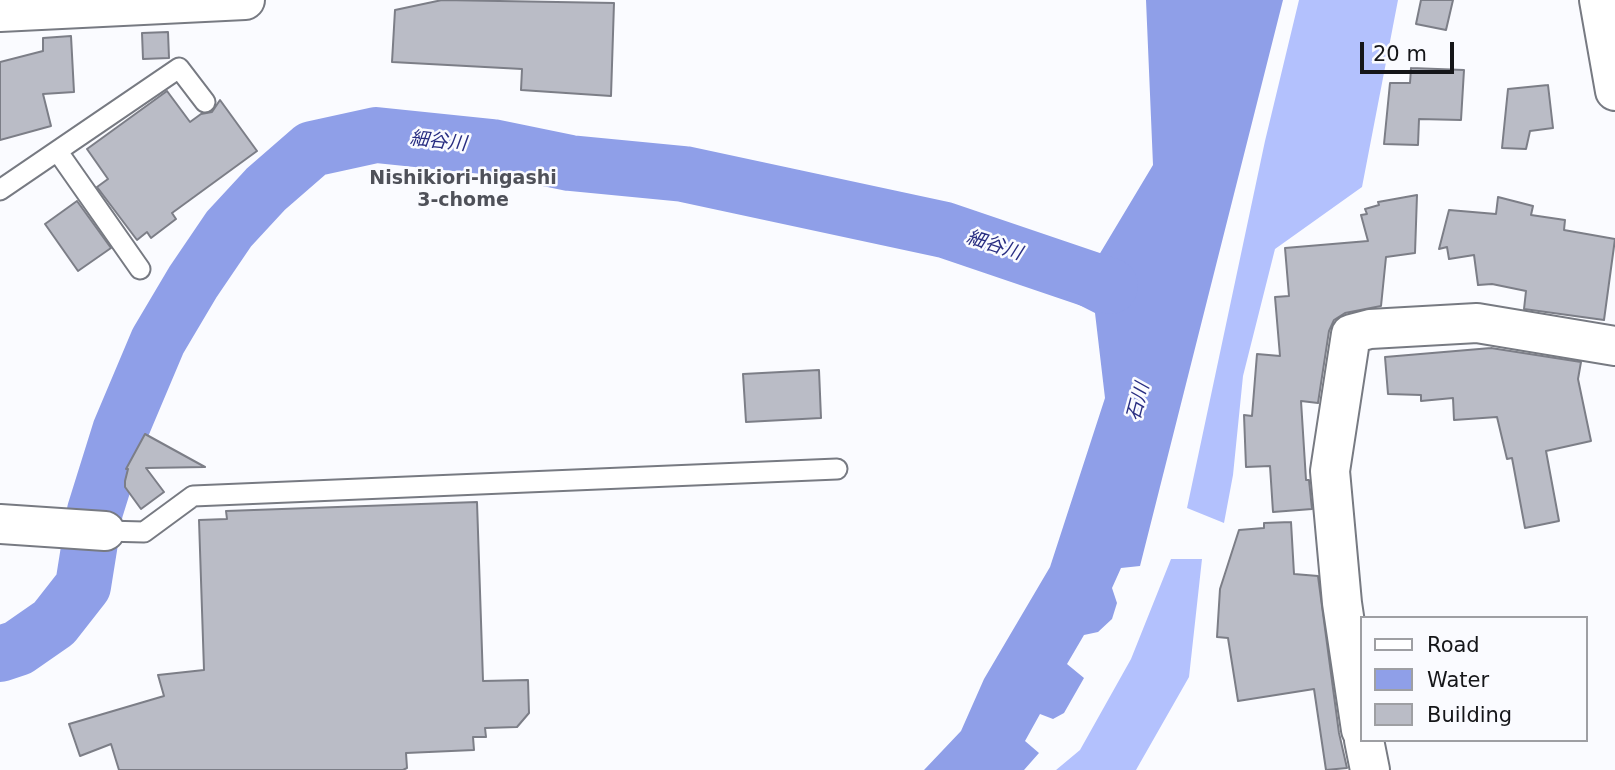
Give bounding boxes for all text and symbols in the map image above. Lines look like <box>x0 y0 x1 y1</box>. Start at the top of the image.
scale bar <box>1363 28 1458 72</box>
text: 20 m <box>1373 42 1427 66</box>
water label: 細谷川 <box>408 128 468 156</box>
district label: Nishikiori-higashi 3-chome <box>369 168 557 212</box>
water label: 細谷川 <box>963 226 1025 266</box>
water label: 石川 <box>1123 381 1155 423</box>
legend <box>1360 616 1587 742</box>
text: Road <box>1427 633 1480 657</box>
text: Water <box>1427 668 1489 692</box>
text: Building <box>1427 703 1512 727</box>

